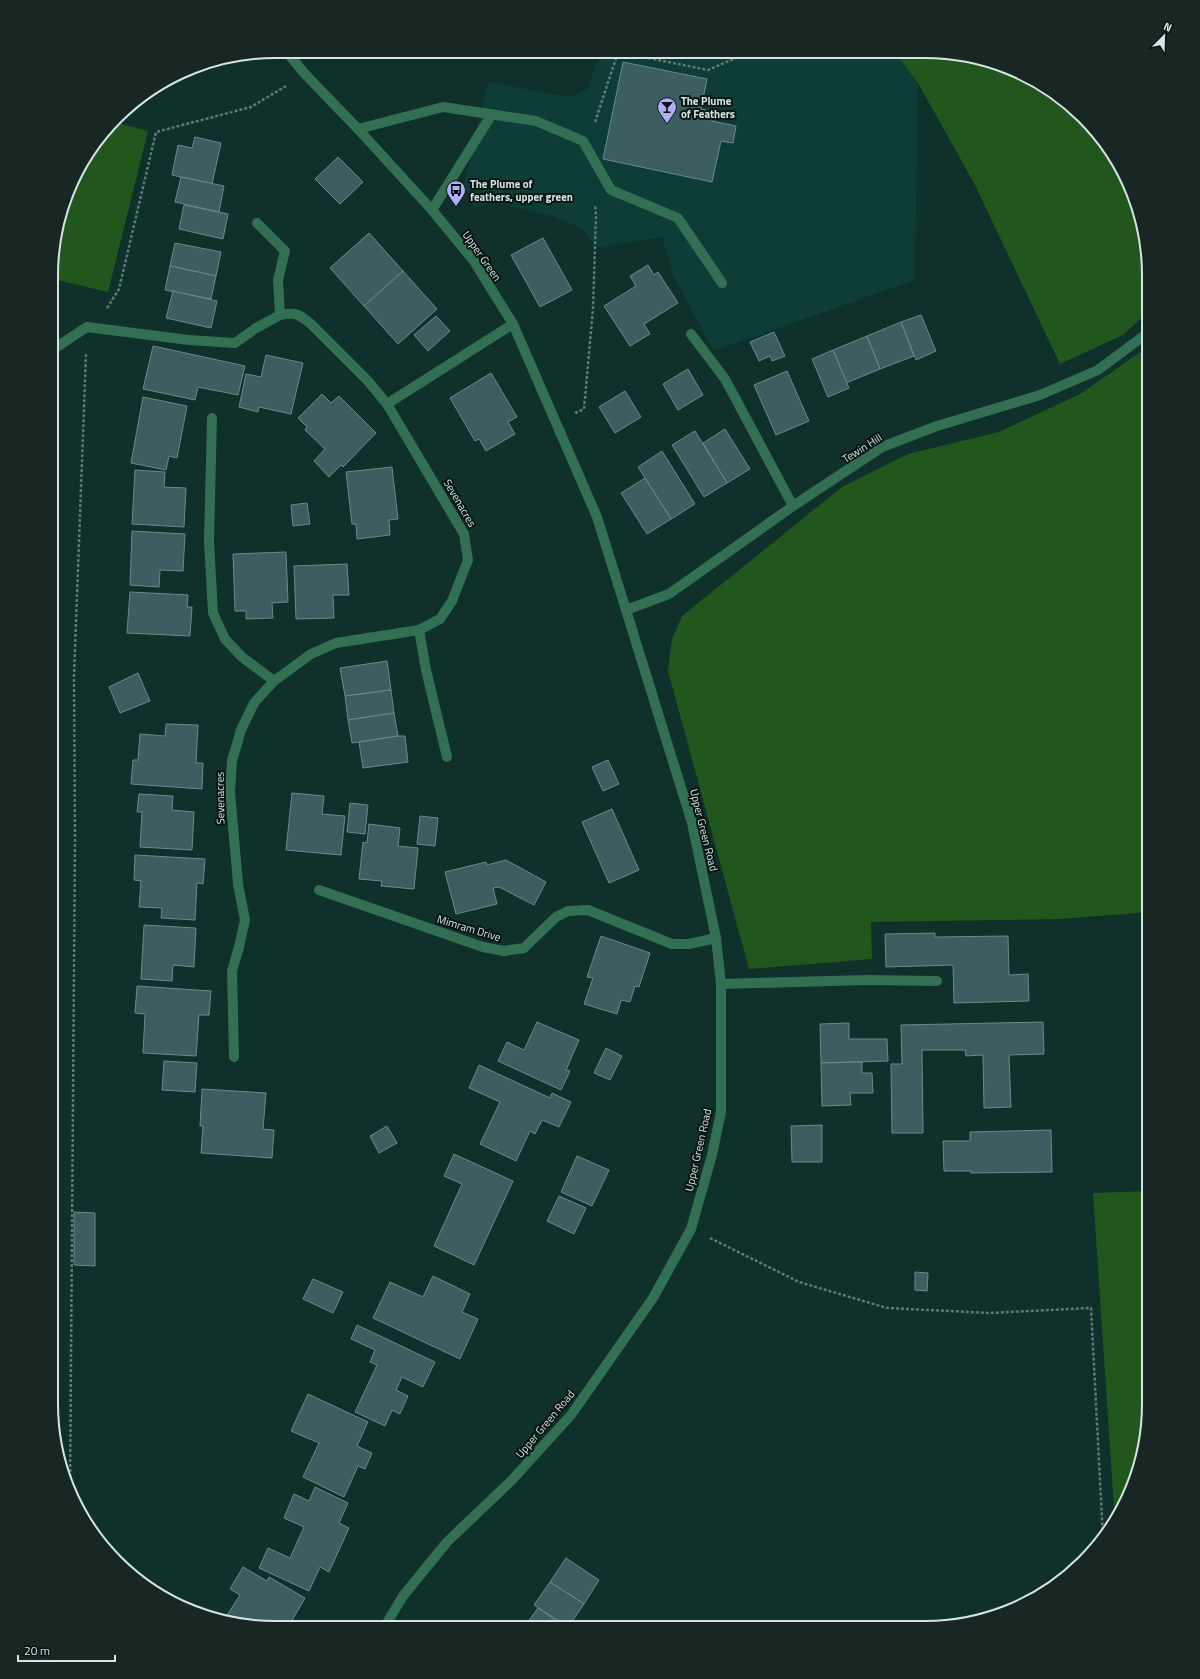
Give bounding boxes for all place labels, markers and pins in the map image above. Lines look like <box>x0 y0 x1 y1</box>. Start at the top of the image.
place label: The Plume of Feathers <box>681 93 735 122</box>
bar icon: The Plume of Feathers <box>656 96 678 124</box>
place label: The Plume of feathers, upper green <box>470 176 573 205</box>
bus stop icon: The Plume of feathers, upper green <box>445 179 467 207</box>

